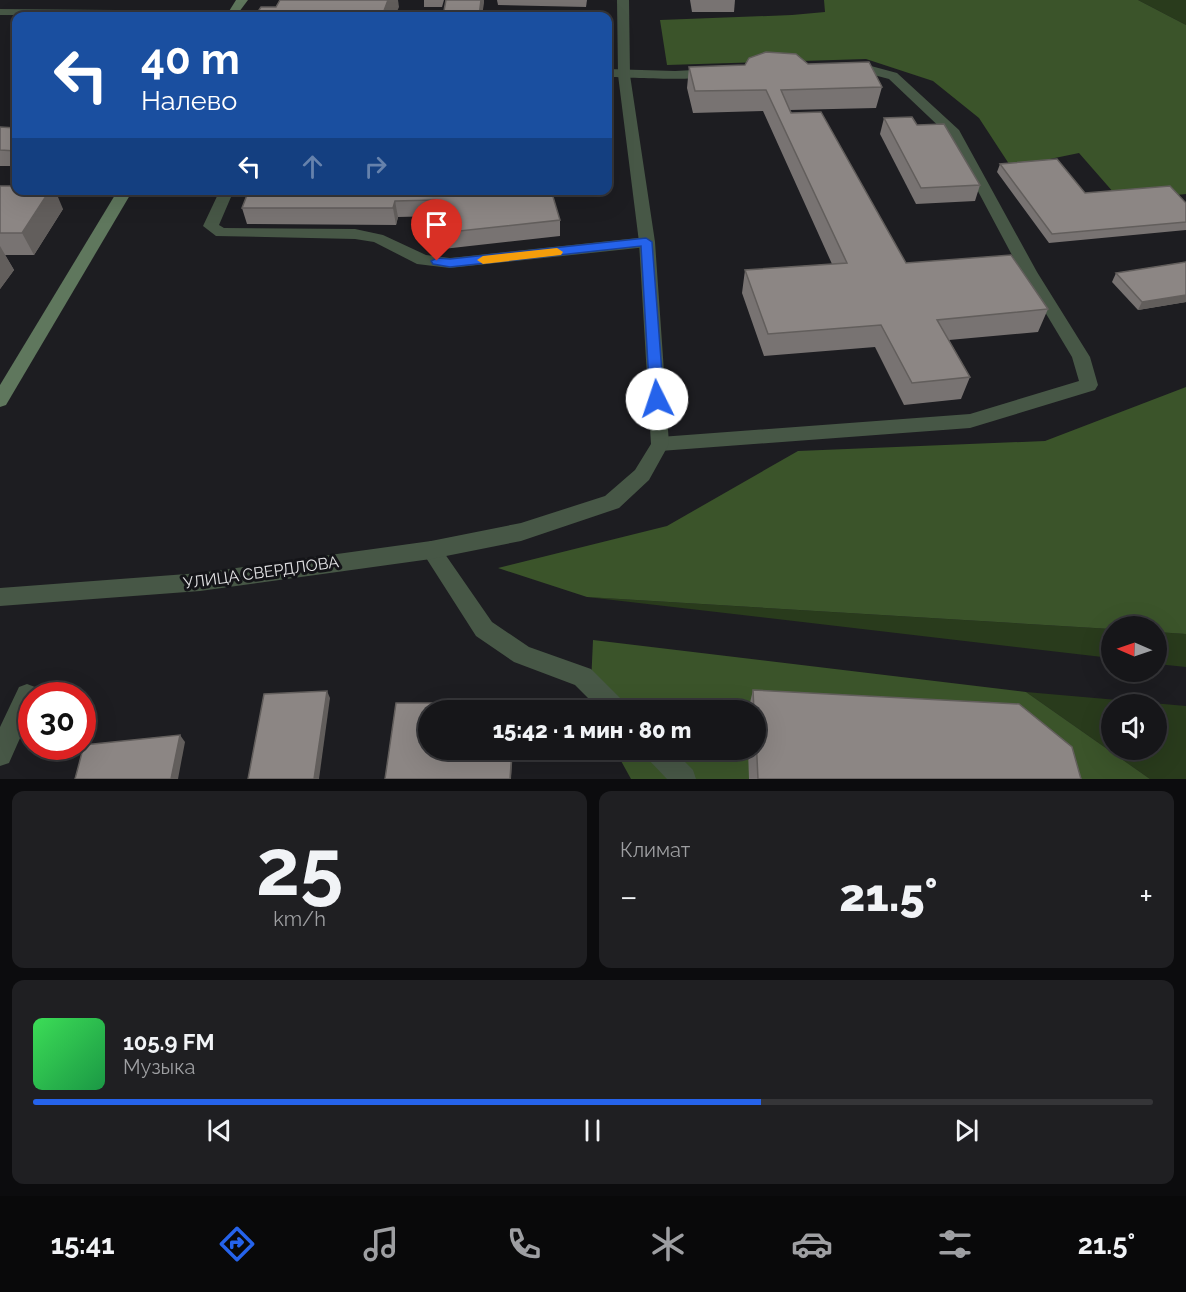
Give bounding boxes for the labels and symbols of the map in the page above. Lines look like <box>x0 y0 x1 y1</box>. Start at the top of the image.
pin <box>411 199 462 261</box>
position arrow <box>625 367 689 431</box>
street label: УЛИЦА СВЕРДЛОВА <box>182 552 340 593</box>
north arrow <box>1101 616 1167 682</box>
speed limit sign: 30 <box>18 682 96 760</box>

